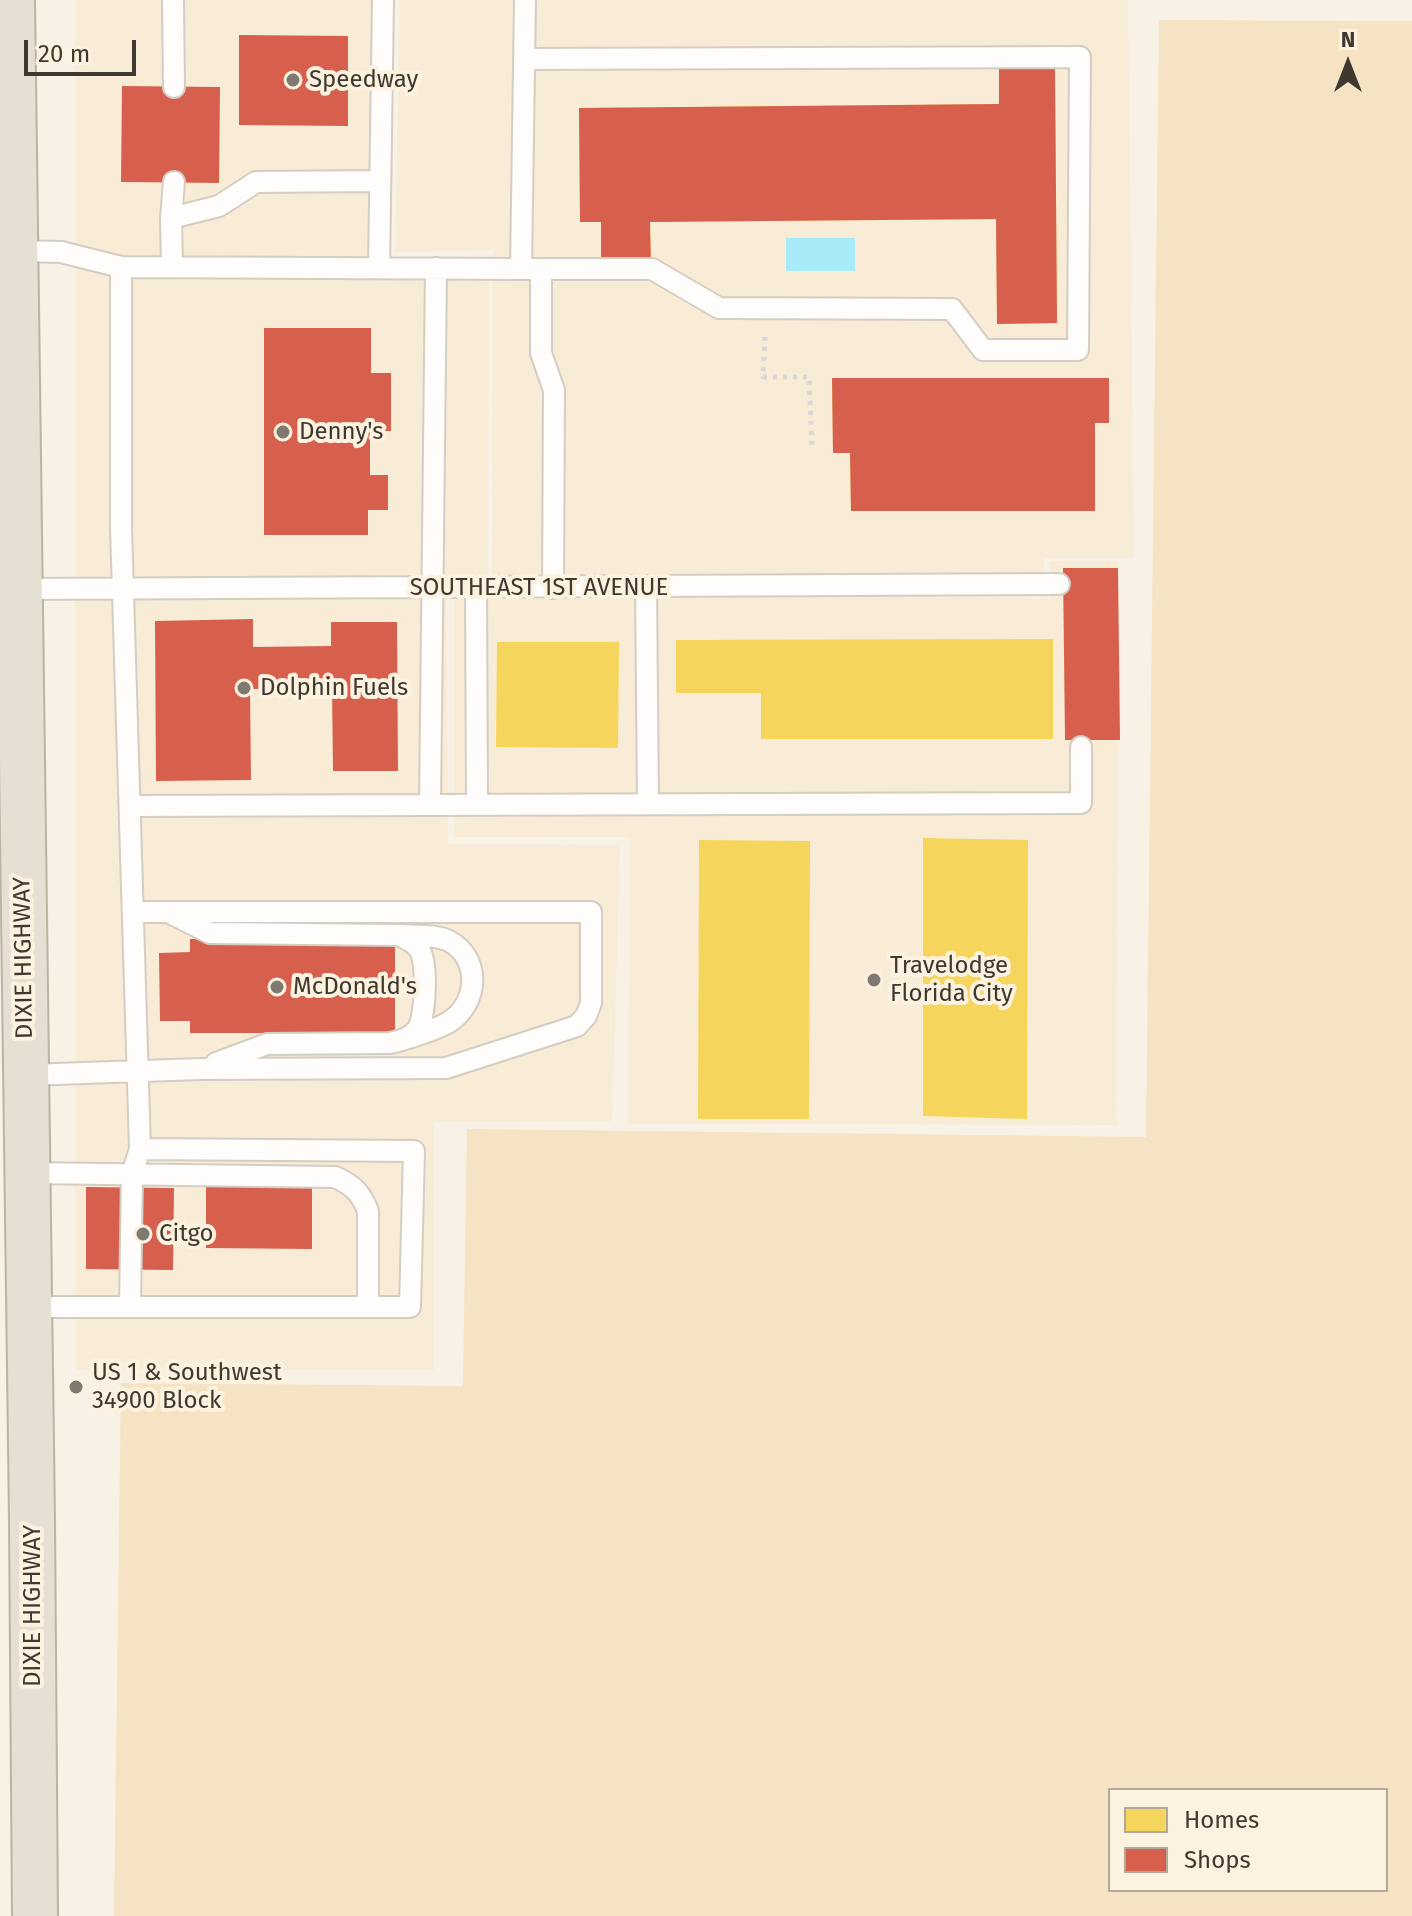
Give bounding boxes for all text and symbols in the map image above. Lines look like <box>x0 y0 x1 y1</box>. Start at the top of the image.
scale bar <box>28 24 140 74</box>
north arrow <box>1308 24 1388 104</box>
text: N <box>1341 26 1355 53</box>
text: 20 m <box>38 40 90 68</box>
place label: Speedway <box>309 66 418 94</box>
marker: Speedway <box>284 71 302 89</box>
place label: Denny's <box>299 418 384 446</box>
marker: Denny's <box>274 423 292 441</box>
street label: SOUTHEAST 1ST AVENUE <box>410 574 668 602</box>
place label: Dolphin Fuels <box>260 674 408 702</box>
marker: Dolphin Fuels <box>235 679 253 697</box>
street label: DIXIE HIGHWAY <box>8 877 40 1039</box>
place label: Travelodge Florida City <box>890 952 1013 1008</box>
marker: Travelodge Florida City <box>865 971 883 989</box>
place label: McDonald's <box>293 973 417 1001</box>
marker: McDonald's <box>268 978 286 996</box>
place label: Citgo <box>159 1220 214 1248</box>
marker: Citgo <box>134 1225 152 1243</box>
place label: US 1 & Southwest 34900 Block <box>92 1359 282 1415</box>
marker: US 1 & Southwest 34900 Block <box>67 1378 85 1396</box>
street label: DIXIE HIGHWAY <box>19 1525 47 1687</box>
legend <box>1108 1788 1388 1892</box>
text: Homes <box>1184 1806 1259 1834</box>
text: Shops <box>1184 1846 1251 1874</box>

